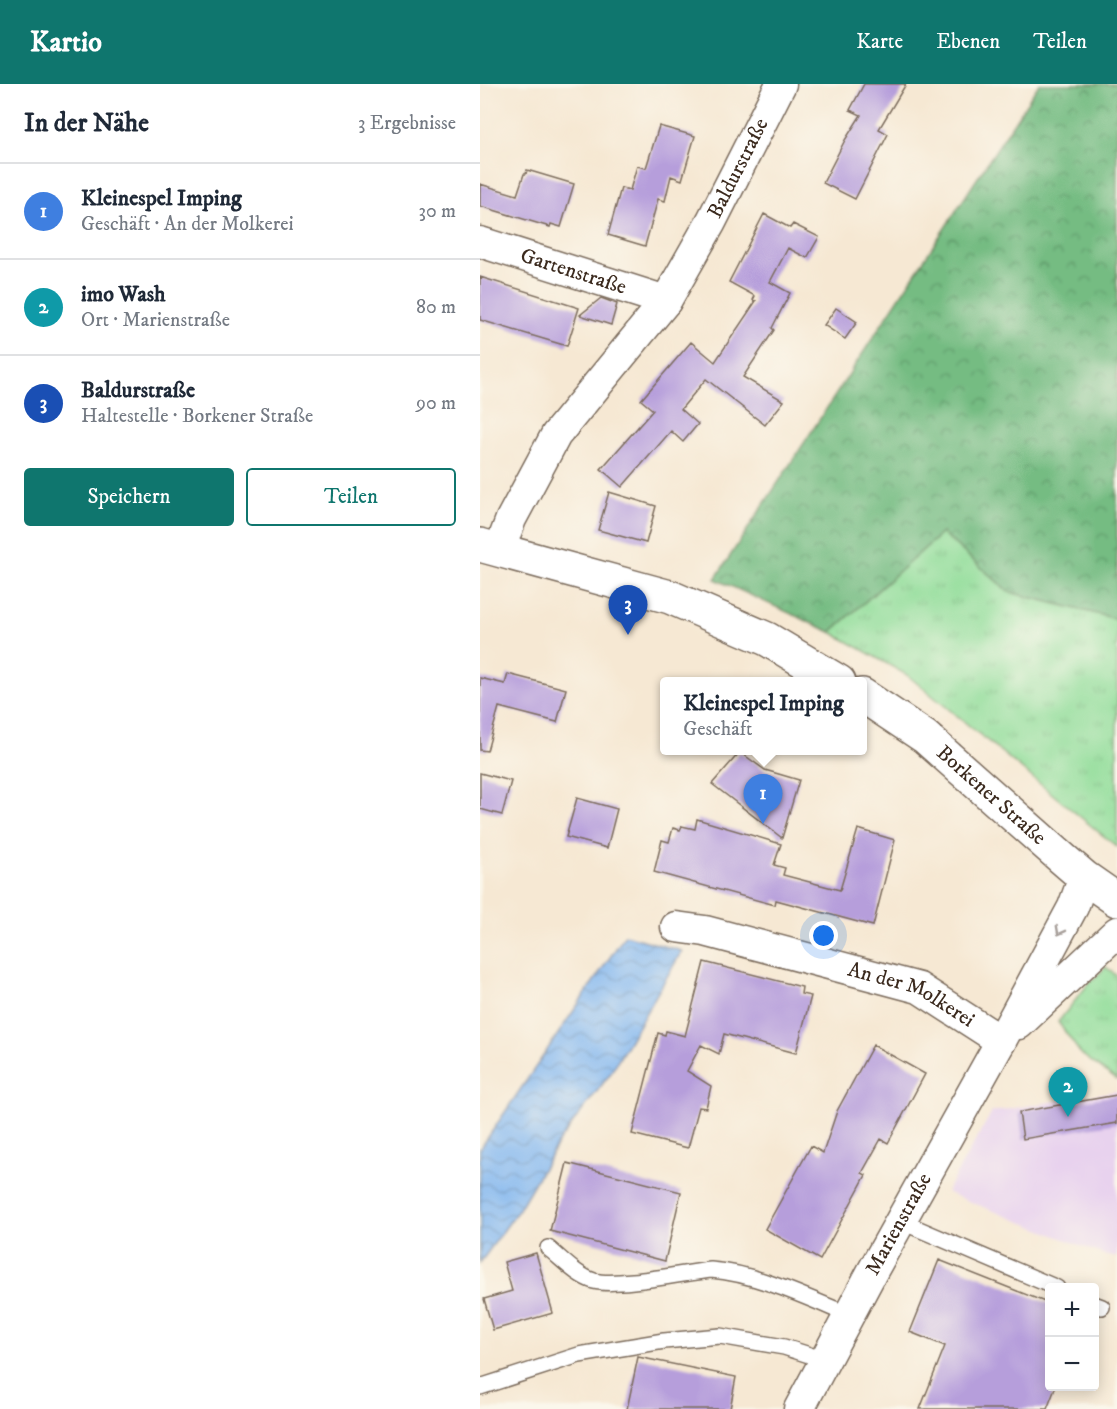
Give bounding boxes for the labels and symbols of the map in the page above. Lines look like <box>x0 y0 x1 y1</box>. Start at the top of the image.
street label: Baldurstraße <box>702 114 775 223</box>
street label: Gartenstraße <box>517 243 630 301</box>
pin: 3 <box>608 586 648 635</box>
street label: Borkener Straße <box>931 740 1052 851</box>
pin: 1 <box>744 774 782 824</box>
your location <box>809 921 838 950</box>
one-way arrow <box>1056 924 1067 935</box>
street label: An der Molkerei <box>845 957 979 1033</box>
pin: 2 <box>1048 1068 1088 1117</box>
street label: Marienstraße <box>860 1168 938 1280</box>

